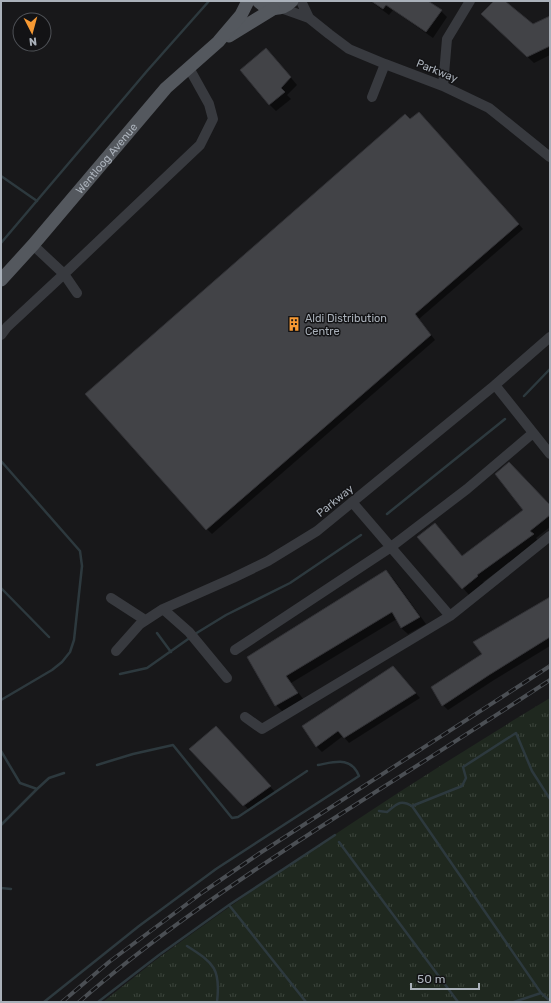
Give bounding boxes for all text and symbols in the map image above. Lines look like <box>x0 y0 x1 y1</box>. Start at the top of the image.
north arrow <box>12 12 52 52</box>
text: N <box>28 35 38 48</box>
street label: Parkway <box>414 57 460 85</box>
street label: Wentloog Avenue <box>73 120 140 196</box>
place label: Aldi Distribution Centre <box>305 312 387 338</box>
building icon: Aldi Distribution Centre <box>286 316 302 332</box>
street label: Parkway <box>314 482 356 520</box>
scale bar <box>411 965 479 991</box>
text: 50 m <box>417 972 445 986</box>

